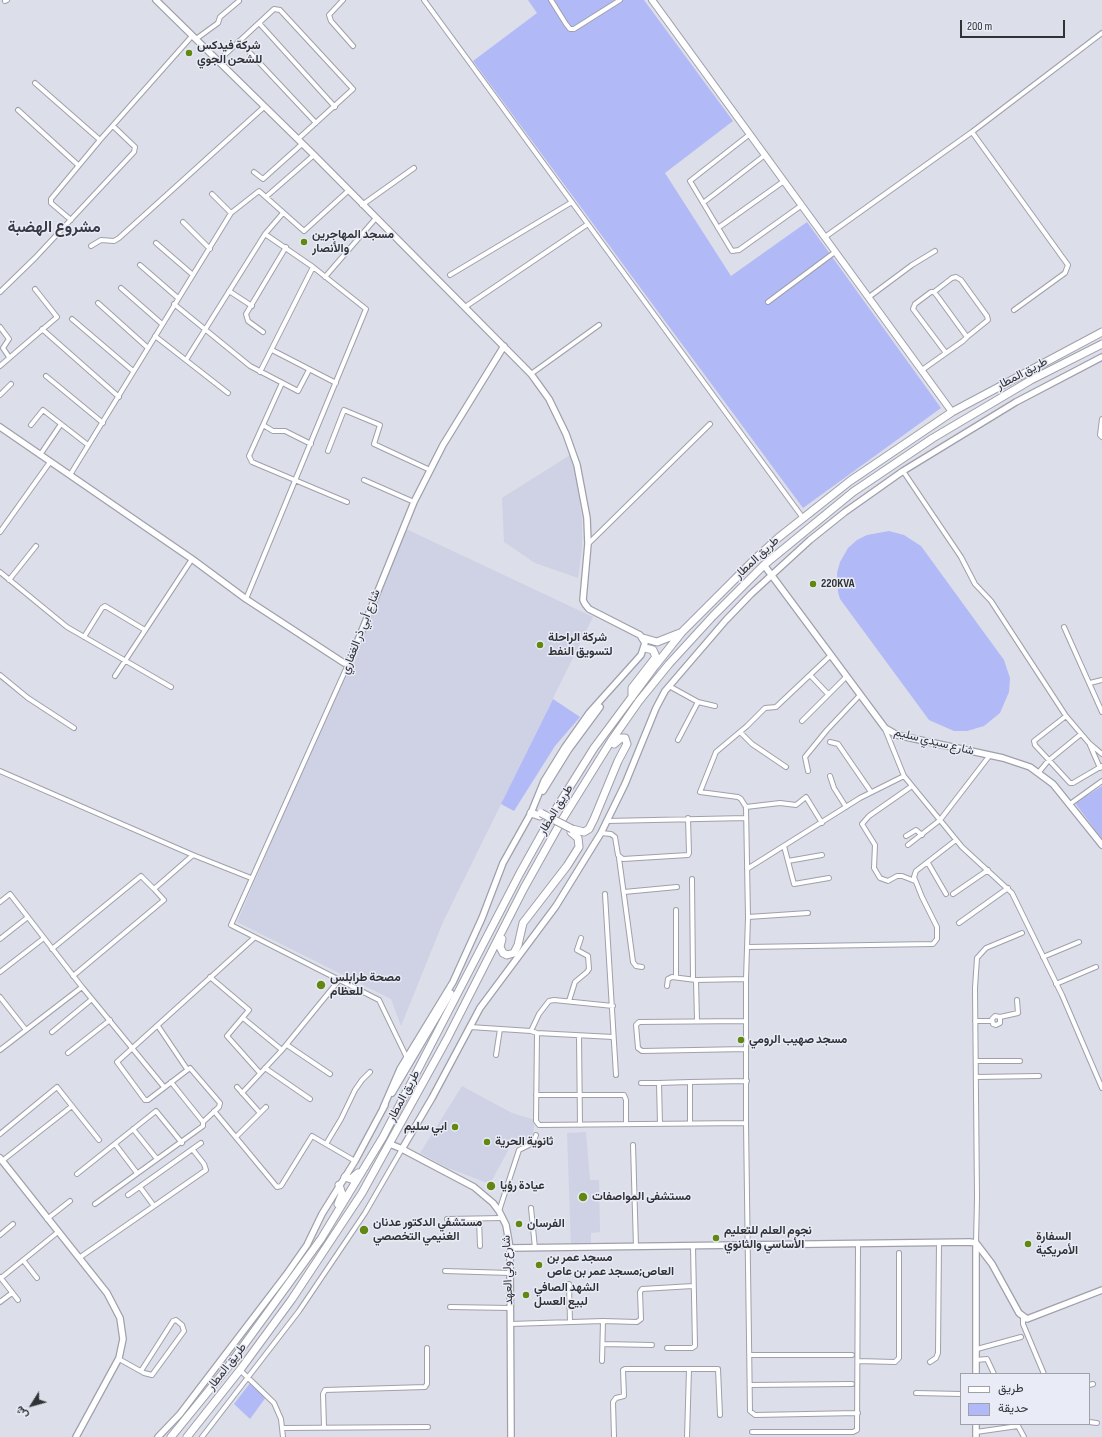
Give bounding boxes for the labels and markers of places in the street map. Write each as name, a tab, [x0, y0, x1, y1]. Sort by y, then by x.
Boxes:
place label: شركة فيدكس للشحن الجوي	[197, 39, 262, 67]
marker: شركة فيدكس للشحن الجوي	[184, 48, 194, 58]
place label: مسجد المهاجرين والأنصار	[312, 228, 394, 256]
marker: مسجد المهاجرين والأنصار	[299, 237, 309, 247]
place label: 220KVA	[821, 577, 854, 591]
marker: 220KVA	[808, 579, 818, 589]
place label: شركة الراحلة لتسويق النفط	[548, 631, 613, 659]
marker: شركة الراحلة لتسويق النفط	[535, 640, 545, 650]
place label: مصحة طرابلس للعظام	[330, 971, 401, 999]
marker: مصحة طرابلس للعظام	[315, 979, 327, 991]
place label: مسجد صهيب الرومي	[749, 1033, 847, 1047]
marker: مسجد صهيب الرومي	[736, 1035, 746, 1045]
place label: ابي سليم	[404, 1120, 447, 1134]
marker: ابي سليم	[450, 1122, 460, 1132]
place label: ثانوية الحرية	[495, 1135, 553, 1149]
marker: ثانوية الحرية	[482, 1137, 492, 1147]
place label: عيادة رؤيا	[500, 1179, 545, 1193]
marker: عيادة رؤيا	[485, 1180, 497, 1192]
place label: مستشفى المواصفات	[592, 1190, 691, 1204]
marker: مستشفى المواصفات	[577, 1191, 589, 1203]
place label: مستشفي الدكتور عدنان الغنيمي التخصصي	[373, 1216, 482, 1244]
place label: الفرسان	[527, 1217, 565, 1231]
marker: الفرسان	[514, 1219, 524, 1229]
marker: مستشفي الدكتور عدنان الغنيمي التخصصي	[358, 1224, 370, 1236]
place label: نجوم العلم للتعليم الأساسي والثانوي	[724, 1224, 812, 1252]
place label: السفارة الأمريكية	[1036, 1230, 1078, 1258]
marker: نجوم العلم للتعليم الأساسي والثانوي	[711, 1233, 721, 1243]
marker: السفارة الأمريكية	[1023, 1239, 1033, 1249]
place label: مسجد عمر بن العاص;مسجد عمر بن عاص	[547, 1251, 674, 1279]
marker: مسجد عمر بن العاص;مسجد عمر بن عاص	[534, 1260, 544, 1270]
place label: الشهد الصافي لبيع العسل	[534, 1281, 599, 1309]
marker: الشهد الصافي لبيع العسل	[521, 1290, 531, 1300]

